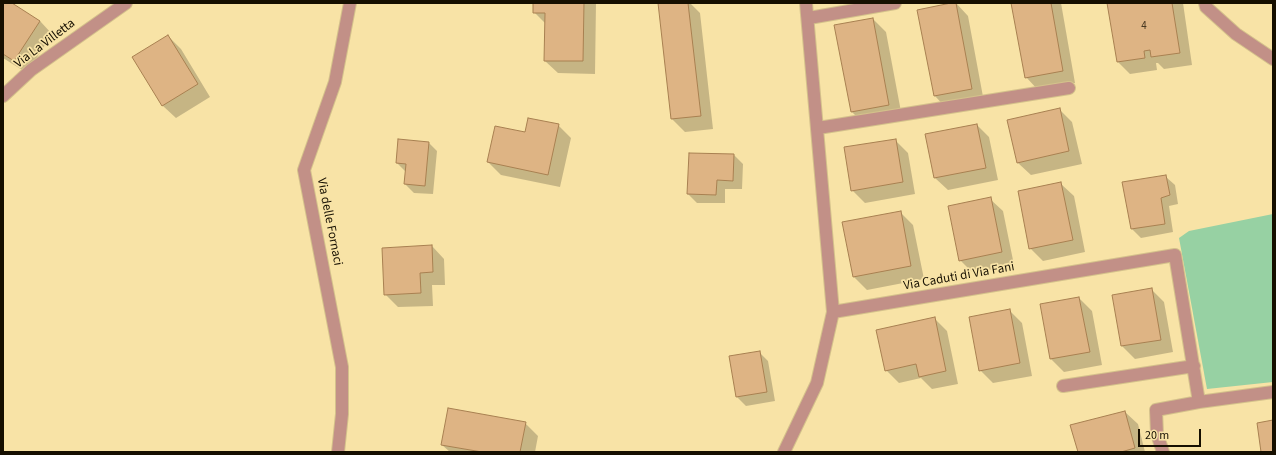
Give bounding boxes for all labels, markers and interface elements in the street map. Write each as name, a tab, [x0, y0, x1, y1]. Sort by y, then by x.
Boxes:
street label: Via La Villetta	[11, 16, 79, 72]
house number: 4	[1141, 20, 1147, 34]
street label: Via delle Fornaci	[313, 177, 345, 267]
street label: Via Caduti di Via Fani	[902, 260, 1016, 294]
scale bar	[1140, 421, 1203, 447]
text: 20 m	[1145, 427, 1169, 444]

